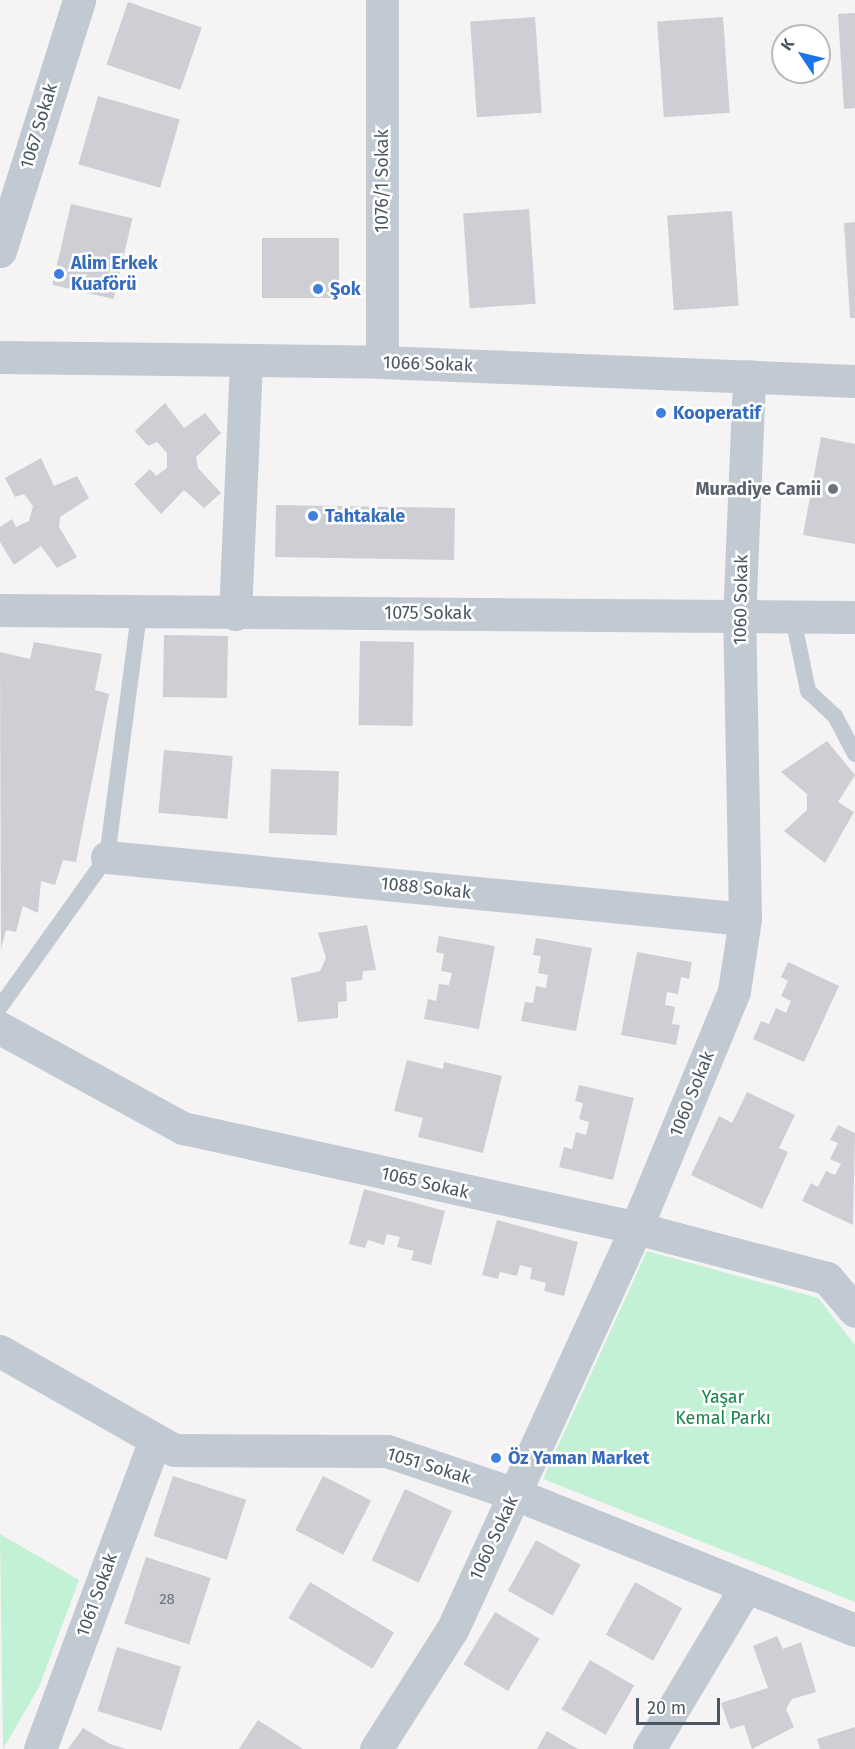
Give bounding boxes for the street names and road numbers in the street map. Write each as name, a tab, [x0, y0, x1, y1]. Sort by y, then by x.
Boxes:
street label: 1067 Sokak	[16, 81, 62, 171]
street label: 1076/1 Sokak	[371, 129, 393, 233]
street label: 1066 Sokak	[383, 352, 473, 376]
street label: 1060 Sokak	[729, 555, 753, 645]
street label: 1075 Sokak	[384, 602, 472, 624]
street label: 1088 Sokak	[380, 873, 472, 903]
street label: 1060 Sokak	[665, 1048, 719, 1140]
street label: 1065 Sokak	[379, 1162, 471, 1204]
street label: 1051 Sokak	[384, 1443, 474, 1489]
street label: 1060 Sokak	[465, 1492, 523, 1584]
street label: 1061 Sokak	[72, 1550, 122, 1640]

